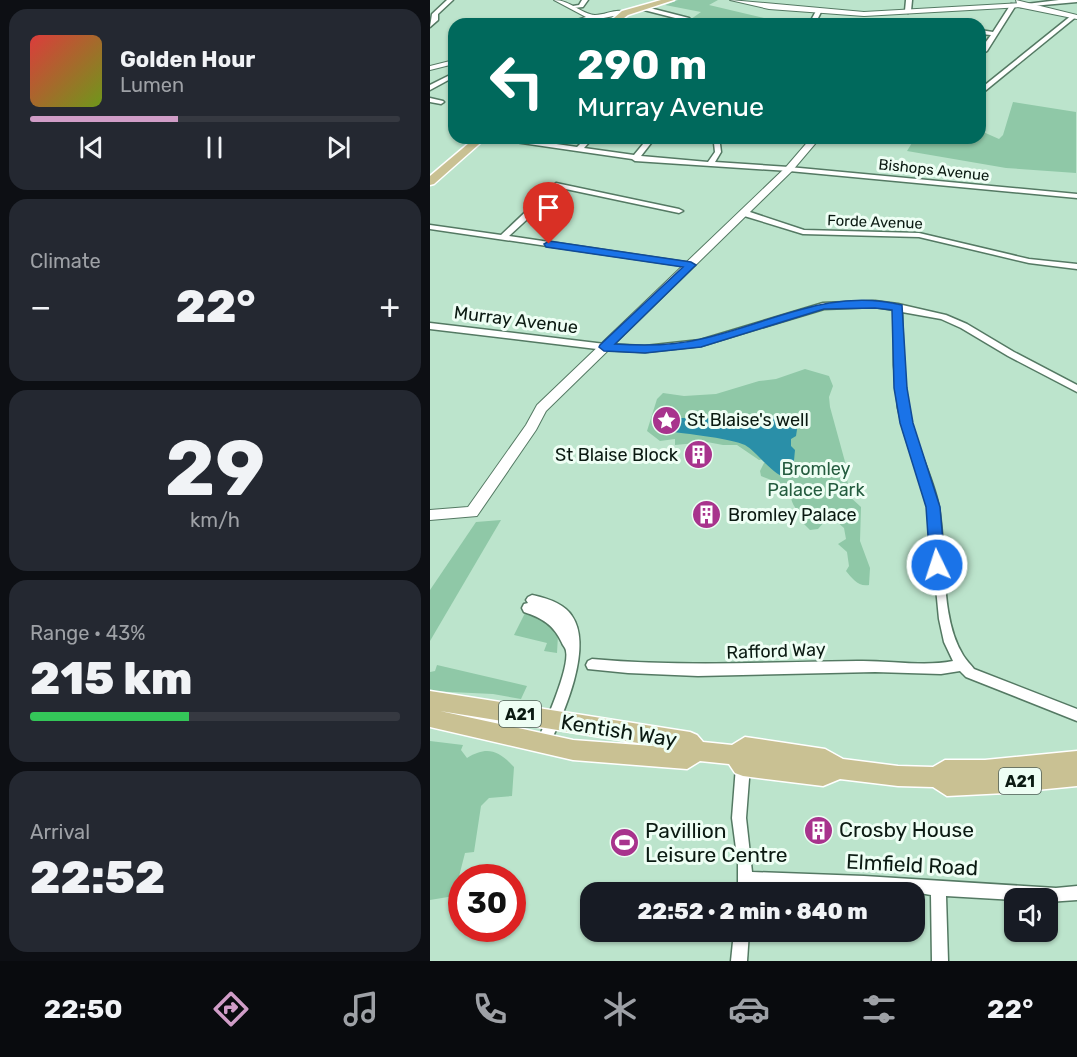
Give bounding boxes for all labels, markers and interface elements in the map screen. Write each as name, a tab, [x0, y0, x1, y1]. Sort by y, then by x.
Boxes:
text: 290 m	[577, 40, 707, 90]
icon: left	[478, 42, 556, 120]
text: Golden Hour	[120, 46, 255, 73]
text: Lumen	[120, 73, 184, 97]
text: Murray Avenue	[577, 91, 764, 123]
icon: previous	[75, 131, 108, 164]
icon: pause	[198, 131, 231, 164]
icon: next	[322, 131, 355, 164]
street label: Bishops Avenue	[878, 155, 990, 185]
pin	[523, 182, 574, 244]
icon: arrive	[532, 191, 565, 224]
street label: Forde Avenue	[827, 211, 923, 233]
text: Climate	[30, 249, 101, 273]
text: 22°	[176, 280, 255, 333]
text: −	[30, 287, 51, 326]
text: +	[379, 287, 400, 326]
street label: Murray Avenue	[453, 301, 579, 339]
place icon: St Blaise's well	[650, 404, 682, 436]
place label: St Blaise's well	[687, 409, 809, 431]
text: 29	[165, 422, 265, 515]
building icon: St Blaise Block	[683, 439, 715, 471]
place label: St Blaise Block	[555, 444, 679, 466]
park label: Bromley Palace Park	[767, 458, 865, 501]
building icon: Bromley Palace	[691, 499, 723, 531]
place label: Bromley Palace	[728, 504, 857, 526]
text: km/h	[190, 508, 240, 532]
position arrow	[905, 533, 969, 597]
text: Range · 43%	[30, 621, 145, 645]
street label: Rafford Way	[726, 638, 826, 664]
text: 215 km	[30, 652, 193, 705]
road number: A21	[499, 701, 541, 727]
street label: Kentish Way	[559, 709, 679, 752]
road number: A21	[999, 768, 1041, 794]
building icon: Crosby House	[802, 814, 834, 846]
place label: Crosby House	[839, 817, 974, 842]
place label: Pavillion Leisure Centre	[645, 818, 788, 867]
text: Arrival	[30, 820, 90, 844]
sports icon: Pavillion Leisure Centre	[608, 827, 640, 859]
street label: Elmfield Road	[845, 849, 979, 880]
text: 22:52	[30, 851, 165, 904]
speed limit sign: 30	[448, 864, 526, 942]
map controls	[1004, 888, 1058, 942]
button: sound	[1004, 888, 1058, 942]
text: 22:52 · 2 min · 840 m	[637, 898, 868, 925]
icon: directions	[210, 988, 252, 1030]
icon: music	[340, 988, 382, 1030]
icon: phone	[469, 988, 511, 1030]
icon: climate	[599, 988, 641, 1030]
icon: car	[728, 988, 770, 1030]
icon: filters	[858, 988, 900, 1030]
text: 22:50	[44, 993, 123, 1025]
text: 22°	[987, 993, 1033, 1025]

